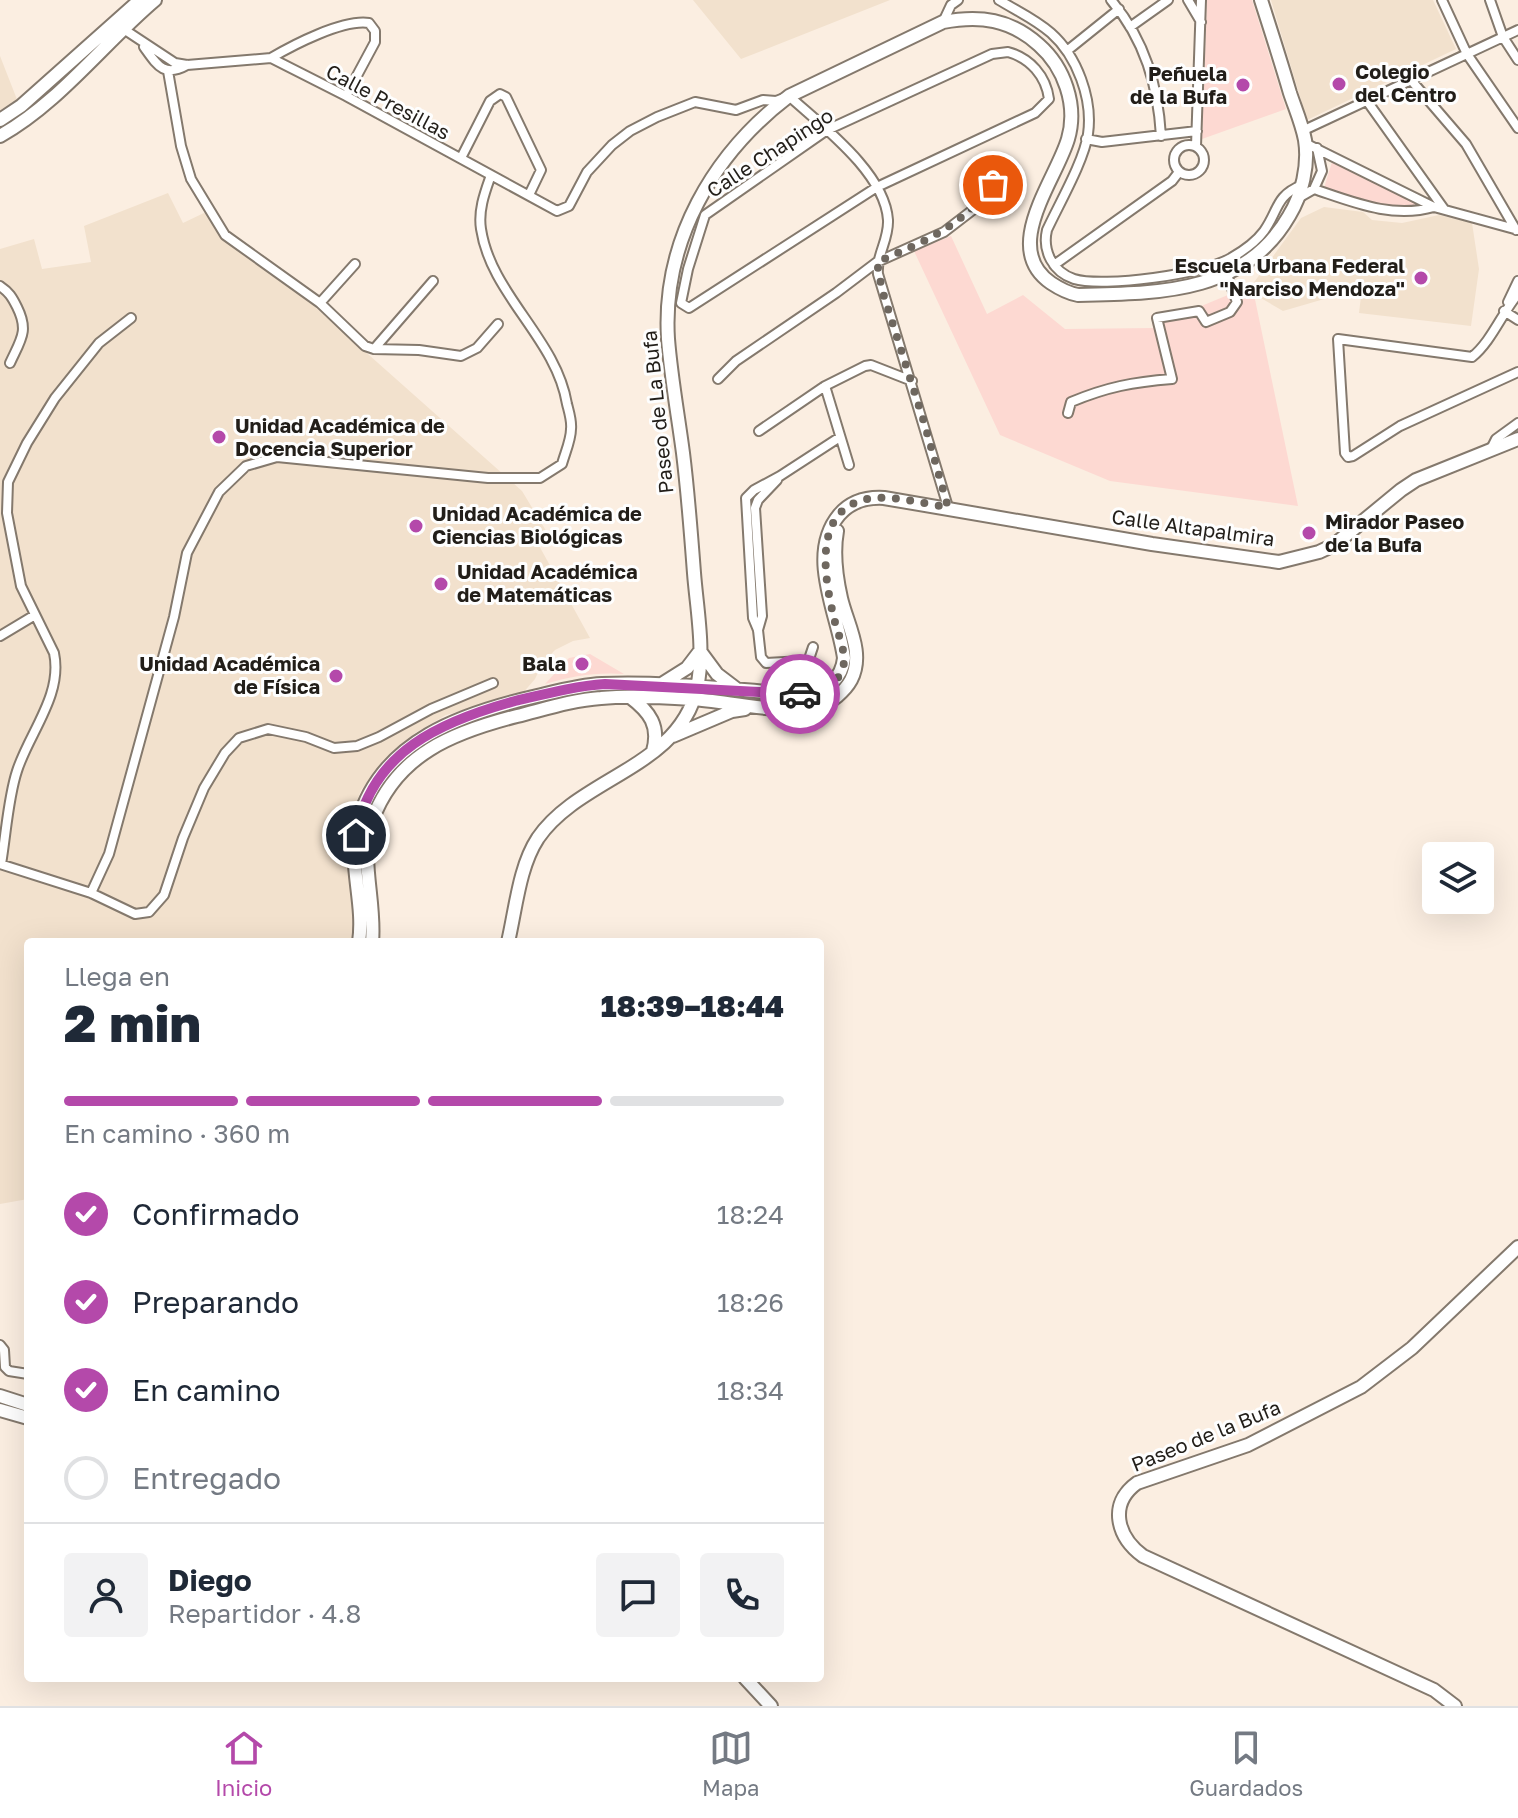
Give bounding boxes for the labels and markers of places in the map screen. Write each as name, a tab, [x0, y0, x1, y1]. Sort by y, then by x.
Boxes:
place label: Colegio del Centro	[1355, 59, 1456, 106]
place label: Peñuela de la Bufa	[1130, 61, 1227, 108]
marker: Colegio del Centro	[1330, 75, 1348, 93]
marker: Peñuela de la Bufa	[1234, 76, 1252, 94]
pin	[959, 151, 1027, 219]
place label: Escuela Urbana Federal "Narciso Mendoza"	[1174, 253, 1405, 300]
marker: Escuela Urbana Federal "Narciso Mendoza"	[1412, 269, 1430, 287]
place label: Unidad Académica de Docencia Superior	[235, 413, 445, 460]
marker: Unidad Académica de Docencia Superior	[210, 428, 228, 446]
place label: Unidad Académica de Ciencias Biológicas	[432, 501, 642, 548]
place label: Mirador Paseo de la Bufa	[1325, 509, 1464, 556]
marker: Unidad Académica de Ciencias Biológicas	[407, 517, 425, 535]
marker: Mirador Paseo de la Bufa	[1300, 524, 1318, 542]
place label: Unidad Académica de Matemáticas	[457, 559, 638, 606]
marker: Unidad Académica de Matemáticas	[432, 575, 450, 593]
place label: Unidad Académica de Física	[139, 651, 320, 698]
place label: Bala	[522, 651, 566, 675]
marker: Bala	[573, 655, 591, 673]
marker: Unidad Académica de Física	[327, 667, 345, 685]
pin	[322, 801, 390, 869]

